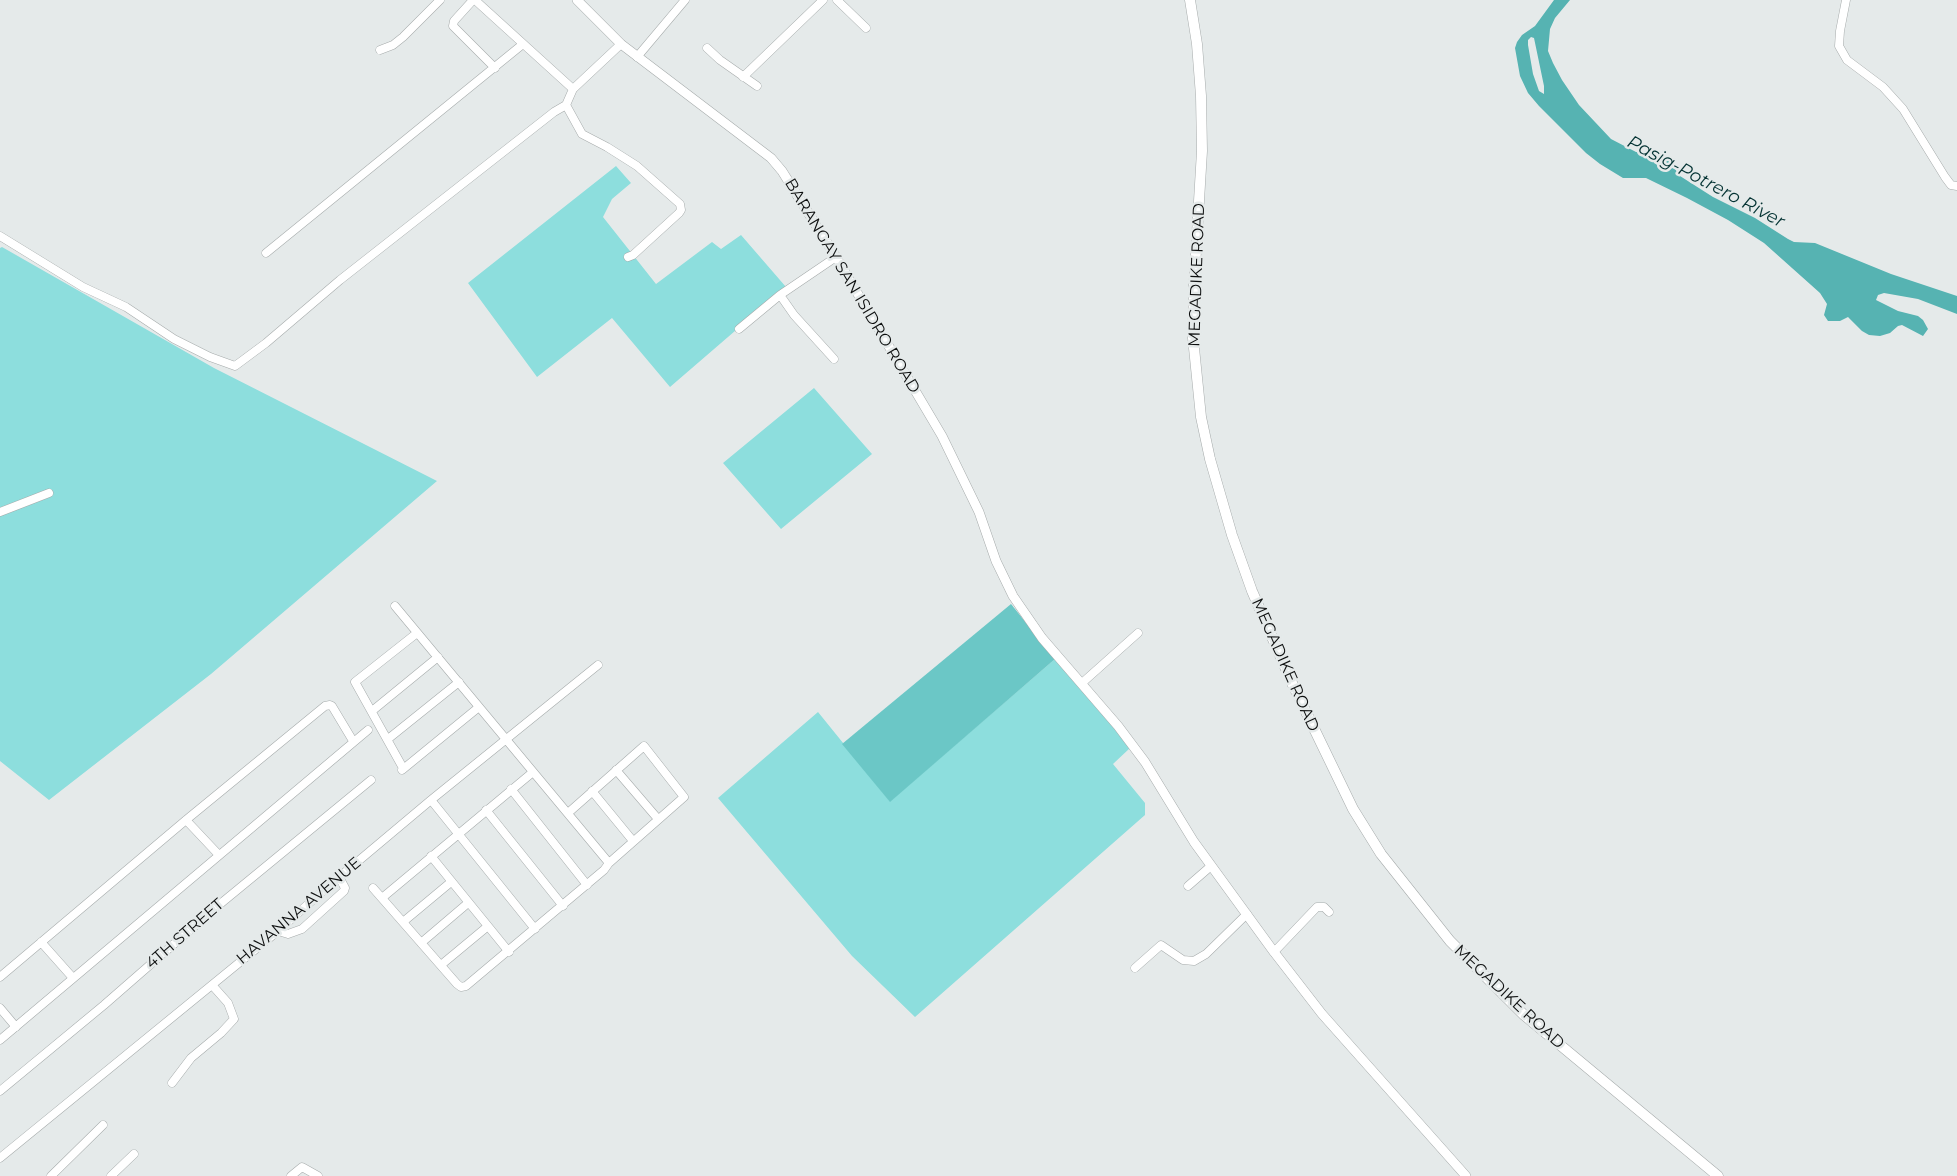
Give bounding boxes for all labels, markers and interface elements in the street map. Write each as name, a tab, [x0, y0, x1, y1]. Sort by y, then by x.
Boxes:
water label: Pasig-Potrero River	[1624, 131, 1788, 233]
street label: BARANGAY SAN ISIDRO ROAD	[780, 175, 924, 397]
street label: MEGADIKE ROAD	[1185, 203, 1209, 347]
street label: MEGADIKE ROAD	[1247, 595, 1323, 735]
street label: HAVANNA AVENUE	[233, 853, 365, 969]
street label: 4TH STREET	[142, 895, 228, 973]
street label: MEGADIKE ROAD	[1450, 941, 1568, 1053]

